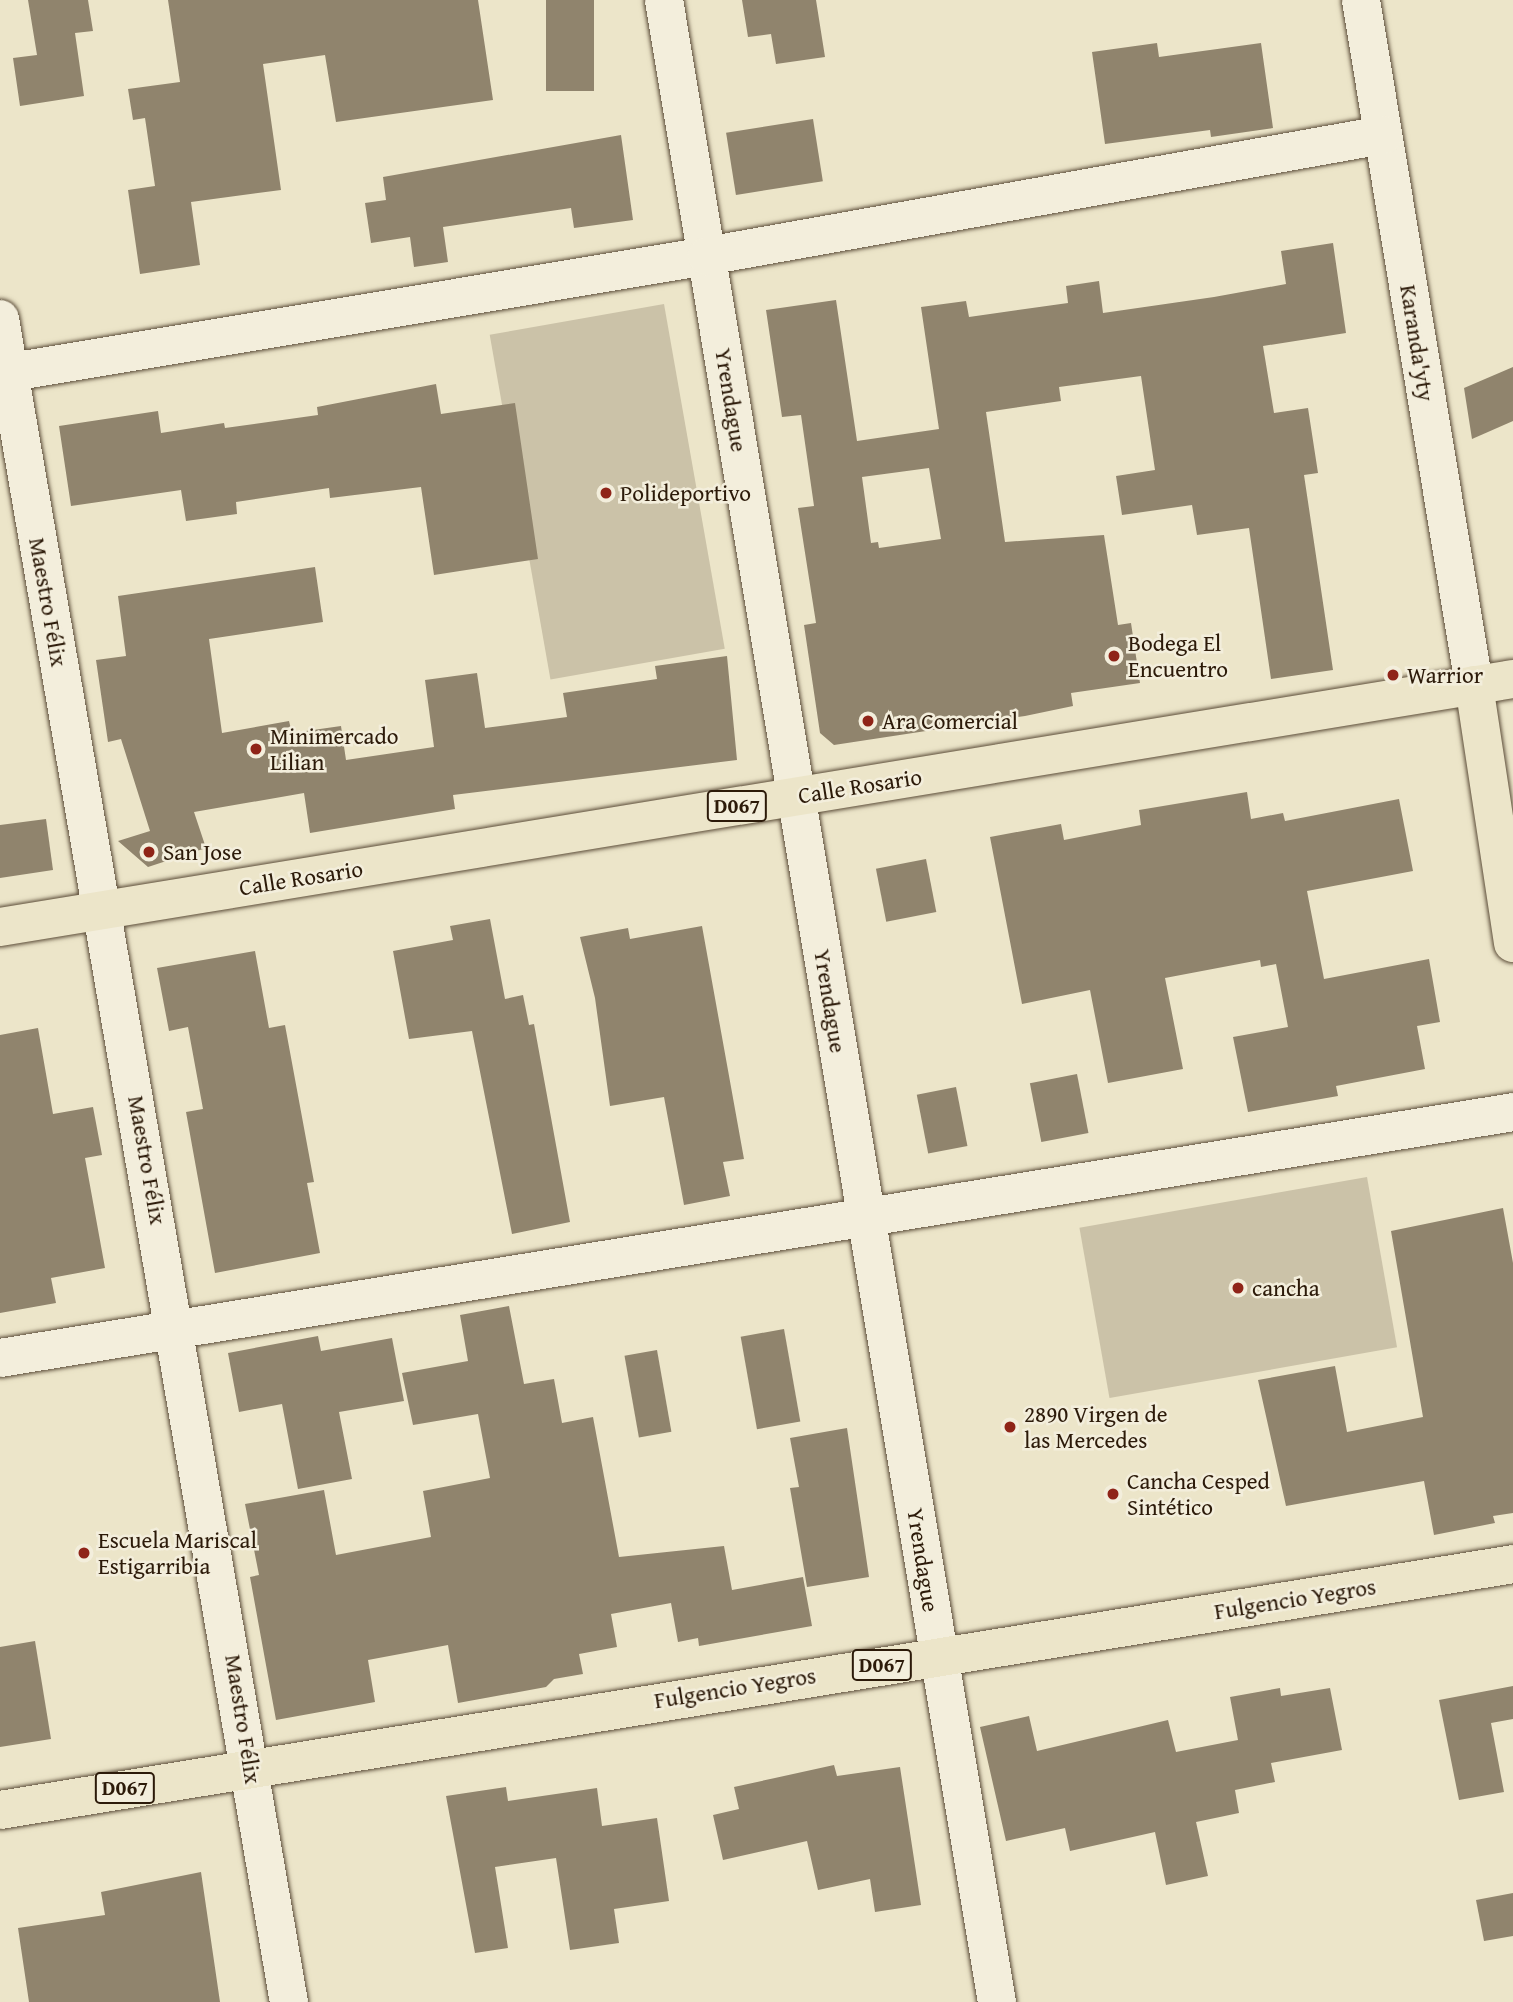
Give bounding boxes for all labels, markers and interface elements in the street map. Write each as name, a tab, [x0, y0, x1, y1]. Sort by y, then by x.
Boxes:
street label: Karanda'yty	[1394, 283, 1440, 403]
street label: Yrendague	[709, 346, 753, 454]
place label: Polideportivo	[620, 479, 751, 507]
marker: Polideportivo	[598, 485, 614, 501]
street label: Maestro Félix	[23, 535, 73, 669]
place label: Bodega El Encuentro	[1128, 629, 1228, 683]
marker: Bodega El Encuentro	[1106, 648, 1122, 664]
place label: Warrior	[1407, 661, 1483, 689]
marker: Warrior	[1385, 667, 1401, 683]
place label: Ara Comercial	[882, 707, 1018, 735]
marker: Ara Comercial	[860, 713, 876, 729]
place label: Minimercado Lilian	[270, 722, 398, 776]
marker: Minimercado Lilian	[248, 741, 264, 757]
street label: Calle Rosario	[796, 763, 924, 809]
road number: D067	[706, 788, 768, 824]
place label: San Jose	[163, 838, 242, 866]
marker: San Jose	[141, 844, 157, 860]
street label: Calle Rosario	[237, 855, 365, 901]
street label: Yrendague	[808, 947, 852, 1055]
street label: Maestro Félix	[122, 1093, 172, 1227]
place label: cancha	[1252, 1274, 1320, 1302]
marker: cancha	[1230, 1280, 1246, 1296]
place label: 2890 Virgen de las Mercedes	[1024, 1400, 1168, 1454]
marker: 2890 Virgen de las Mercedes	[1002, 1419, 1018, 1435]
place label: Cancha Cesped Sintético	[1127, 1467, 1270, 1521]
marker: Cancha Cesped Sintético	[1105, 1486, 1121, 1502]
street label: Yrendague	[901, 1506, 945, 1614]
place label: Escuela Mariscal Estigarribia	[98, 1526, 257, 1580]
marker: Escuela Mariscal Estigarribia	[76, 1545, 92, 1561]
street label: Fulgencio Yegros	[1212, 1573, 1378, 1625]
road number: D067	[850, 1648, 914, 1682]
street label: Maestro Félix	[219, 1652, 267, 1786]
street label: Fulgencio Yegros	[652, 1662, 818, 1714]
road number: D067	[94, 1770, 156, 1806]

